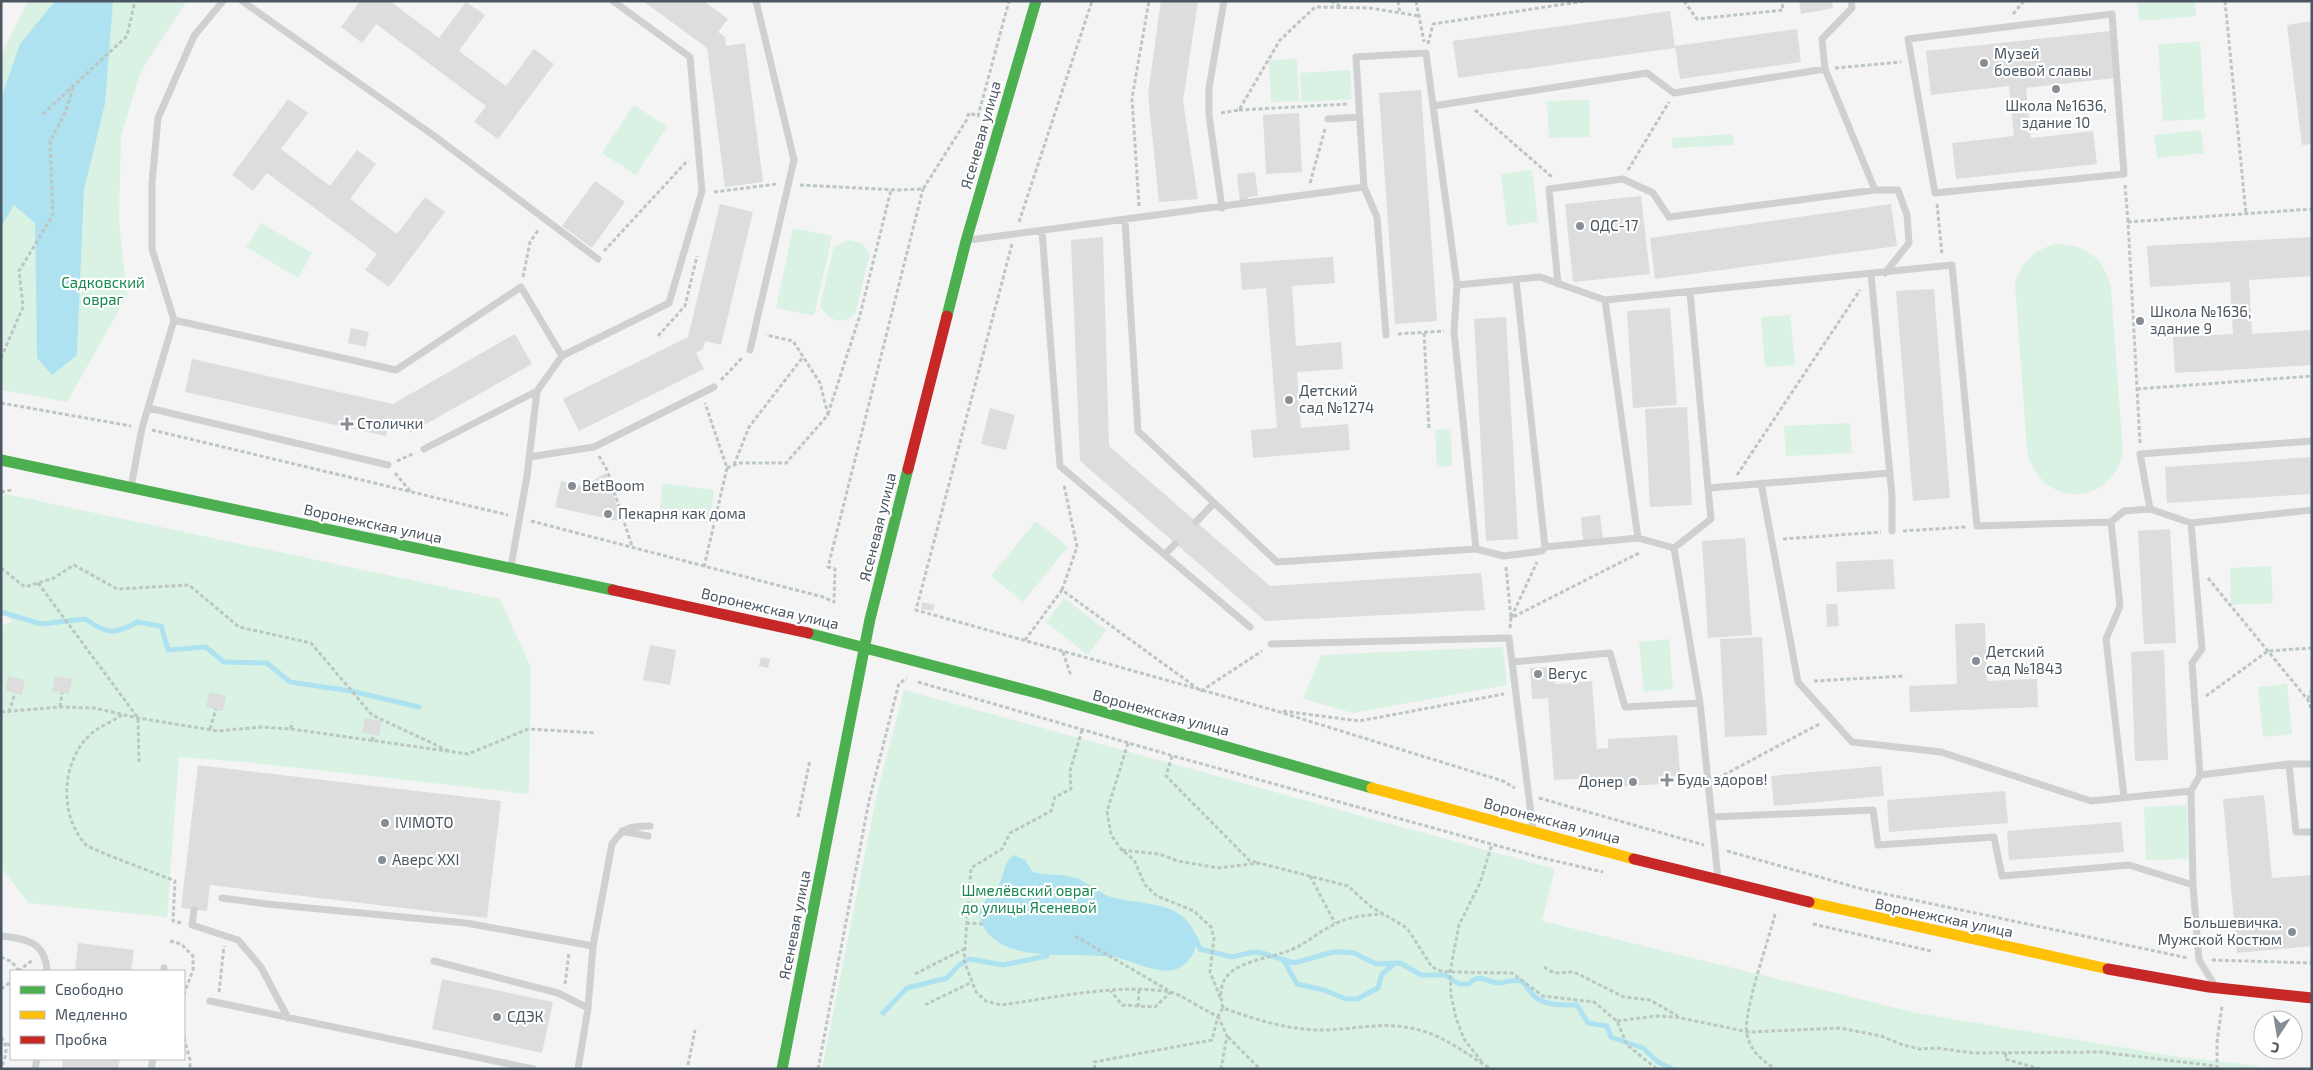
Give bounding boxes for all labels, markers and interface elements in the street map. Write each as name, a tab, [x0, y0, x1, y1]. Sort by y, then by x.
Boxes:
place label: Музей боевой славы	[1994, 44, 2092, 79]
marker: Музей боевой славы	[1978, 57, 1990, 69]
street label: Ясеневая улица	[956, 79, 1005, 191]
marker: Школа №1636, здание 10	[2050, 83, 2062, 95]
place label: Школа №1636, здание 10	[2005, 96, 2107, 131]
place label: ОДС-17	[1590, 216, 1639, 234]
marker: ОДС-17	[1574, 220, 1586, 232]
park label: Садковский овраг	[61, 273, 145, 308]
place label: Школа №1636, здание 9	[2150, 302, 2251, 337]
marker: Школа №1636, здание 9	[2134, 315, 2146, 327]
place label: Детский сад №1274	[1299, 381, 1374, 416]
marker: Детский сад №1274	[1283, 394, 1295, 406]
place label: Столички	[357, 414, 423, 432]
marker: Столички	[341, 418, 353, 430]
street label: Ясеневая улица	[855, 471, 900, 583]
place label: BetBoom	[582, 476, 645, 494]
marker: BetBoom	[566, 480, 578, 492]
street label: Воронежская улица	[302, 500, 444, 547]
place label: Пекарня как дома	[618, 504, 746, 522]
marker: Пекарня как дома	[602, 508, 614, 520]
street label: Воронежская улица	[699, 583, 841, 634]
place label: Детский сад №1843	[1986, 642, 2062, 677]
marker: Детский сад №1843	[1970, 655, 1982, 667]
place label: Вегус	[1548, 664, 1588, 683]
marker: Вегус	[1532, 668, 1544, 680]
street label: Воронежская улица	[1091, 685, 1232, 740]
place label: Будь здоров!	[1677, 770, 1768, 789]
place label: Донер	[1578, 772, 1623, 790]
marker: Будь здоров!	[1661, 774, 1673, 786]
marker: Донер	[1627, 776, 1639, 788]
street label: Воронежская улица	[1482, 793, 1623, 848]
place label: IVIMOTO	[395, 813, 454, 831]
marker: IVIMOTO	[379, 817, 391, 829]
place label: Аверс XXI	[392, 850, 459, 868]
marker: Аверс XXI	[376, 854, 388, 866]
street label: Ясеневая улица	[775, 868, 814, 981]
park label: Шмелёвский овраг до улицы Ясеневой	[961, 881, 1097, 917]
street label: Воронежская улица	[1873, 894, 2015, 941]
place label: Большевичка. Мужской Костюм	[2158, 913, 2282, 949]
marker: Большевичка. Мужской Костюм	[2286, 926, 2298, 938]
legend	[10, 970, 185, 1060]
text: Свободно	[55, 980, 124, 998]
text: Медленно	[55, 1005, 128, 1023]
place label: СДЭК	[507, 1007, 544, 1025]
north arrow	[2253, 1010, 2303, 1060]
marker: СДЭК	[491, 1011, 503, 1023]
text: Пробка	[55, 1030, 107, 1048]
text: С	[2269, 1039, 2281, 1057]

